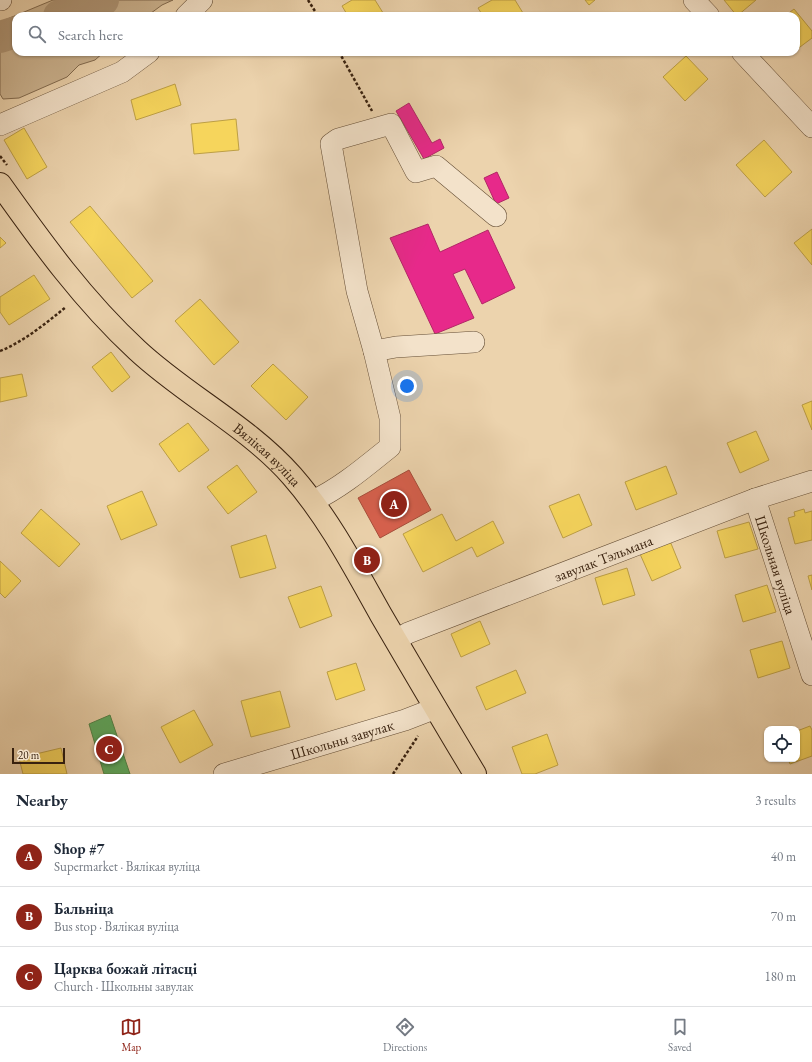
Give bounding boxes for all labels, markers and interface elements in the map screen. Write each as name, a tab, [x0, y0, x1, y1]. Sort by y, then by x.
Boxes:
search box	[12, 12, 800, 56]
icon: search	[26, 23, 48, 45]
text: Search here	[58, 25, 123, 44]
your location	[397, 376, 417, 396]
street label: Вялікая вуліца	[230, 418, 306, 490]
pin: A	[381, 489, 407, 519]
street label: Школьная вуліца	[751, 513, 801, 617]
street label: завулак Тэльмана	[551, 530, 655, 585]
pin: B	[354, 545, 380, 575]
street label: Школьны завулак	[288, 714, 396, 763]
map controls	[764, 726, 800, 762]
button: locate	[764, 726, 800, 762]
pin: C	[96, 734, 122, 764]
scale bar	[12, 746, 65, 765]
text: 20 m	[18, 748, 39, 762]
text: Nearby	[16, 789, 68, 811]
text: 3 results	[755, 792, 796, 809]
text: Shop #7	[54, 839, 104, 858]
text: A	[24, 848, 34, 865]
text: 40 m	[771, 848, 796, 865]
text: Supermarket · Вялікая вуліца	[54, 858, 200, 875]
text: Бальніца	[54, 899, 114, 918]
text: B	[25, 908, 33, 925]
text: 70 m	[771, 908, 796, 925]
text: Bus stop · Вялікая вуліца	[54, 918, 179, 935]
text: Царква божай літасці	[54, 959, 197, 978]
text: C	[24, 968, 34, 985]
text: 180 m	[765, 968, 796, 985]
text: Church · Школьны завулак	[54, 978, 194, 995]
tab: Map	[120, 1016, 142, 1054]
tab: Directions	[383, 1016, 427, 1054]
tab: Saved	[668, 1016, 692, 1054]

